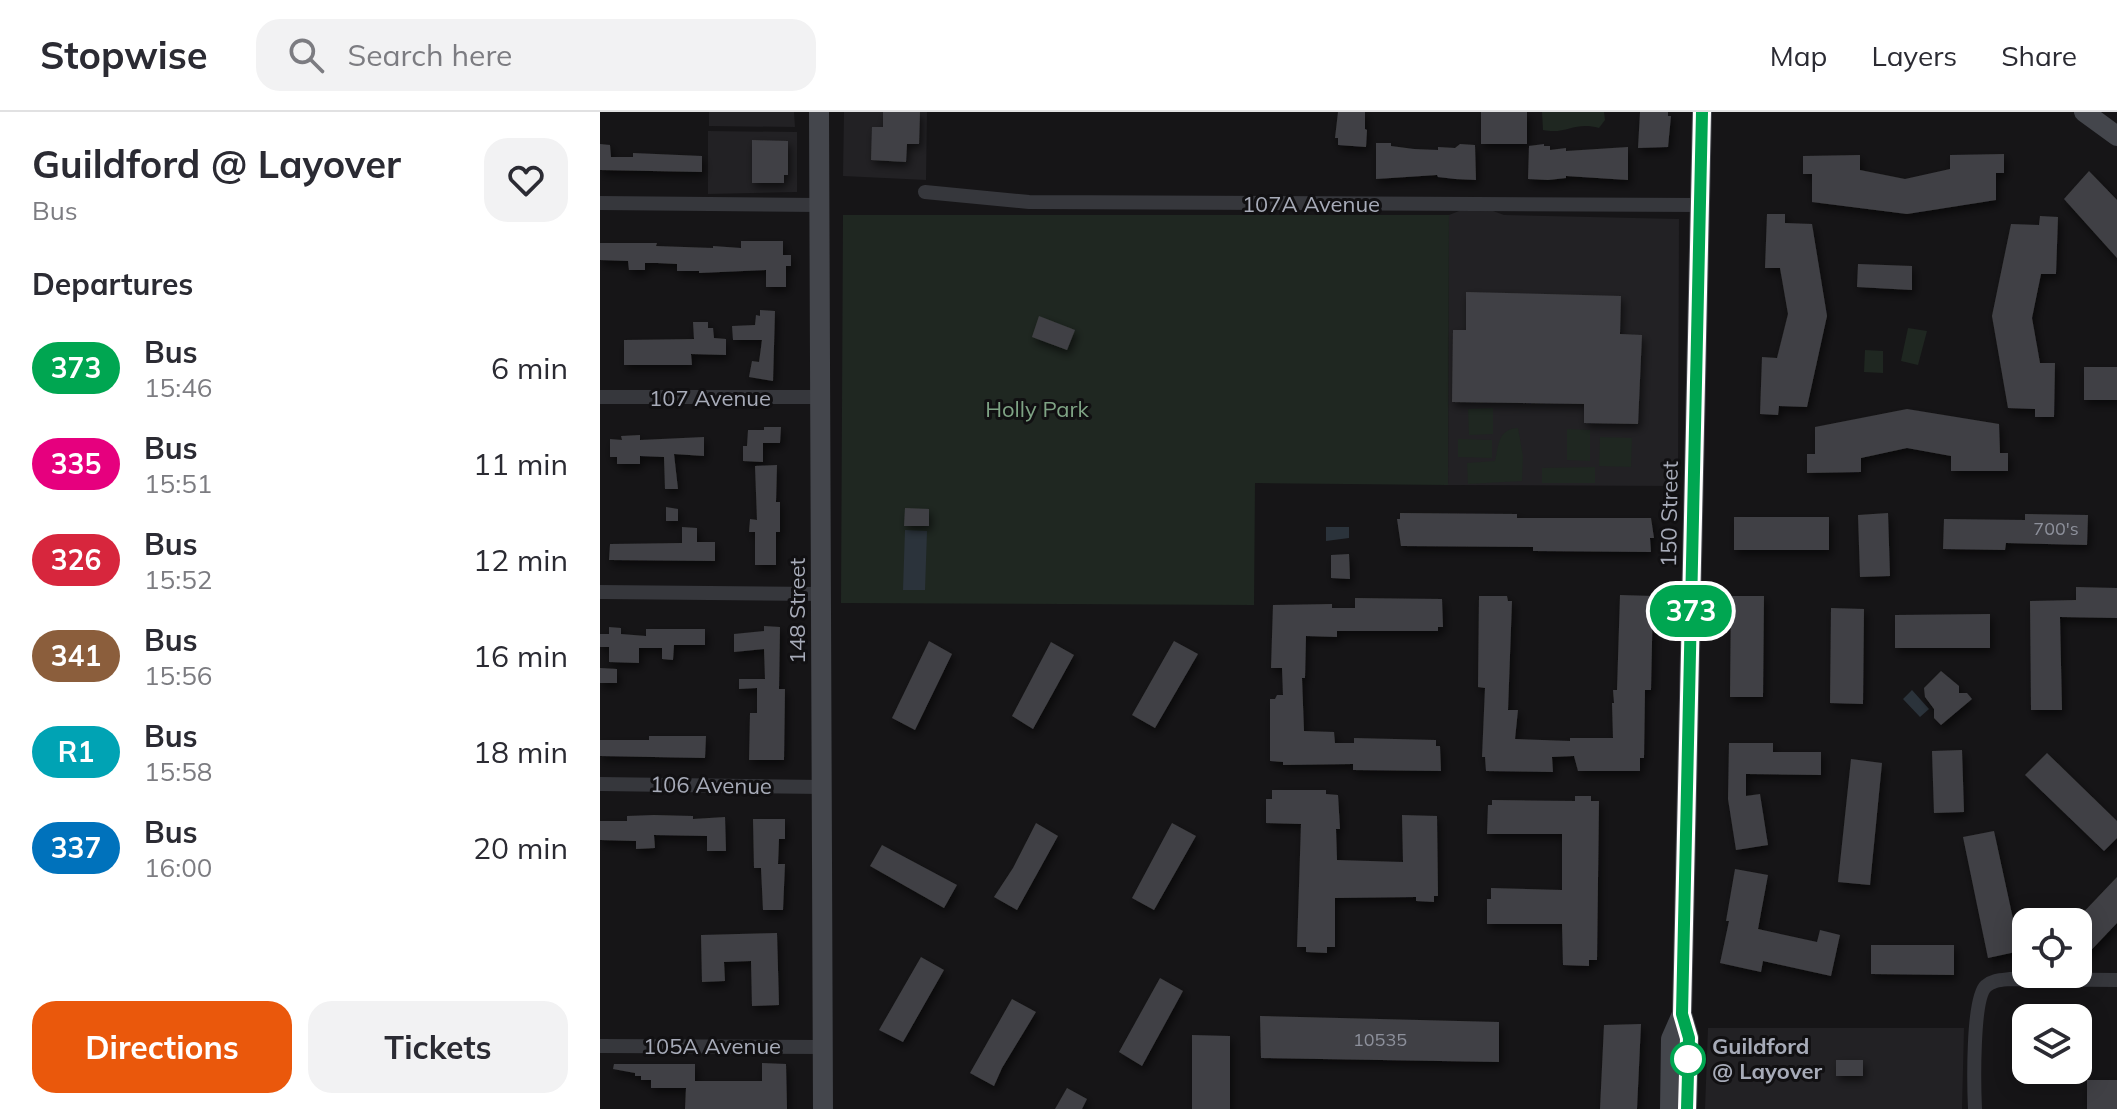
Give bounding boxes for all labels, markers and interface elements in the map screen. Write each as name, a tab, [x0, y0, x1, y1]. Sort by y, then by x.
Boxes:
search box	[256, 19, 816, 91]
text: Stopwise	[40, 31, 208, 79]
icon: search	[284, 33, 328, 77]
text: Search here	[348, 36, 512, 74]
text: Map	[1770, 38, 1827, 73]
text: Layers	[1871, 38, 1957, 73]
text: Share	[2001, 38, 2077, 73]
button: heart	[484, 138, 568, 222]
text: Guildford @ Layover	[32, 140, 401, 188]
street label: 107A Avenue	[1242, 190, 1380, 218]
text: Bus	[32, 194, 78, 227]
text: Departures	[32, 265, 193, 303]
text: Bus	[144, 333, 198, 371]
text: 6 min	[491, 349, 568, 387]
text: 373	[51, 350, 101, 385]
text: 15:46	[144, 371, 212, 404]
street label: 107 Avenue	[649, 384, 771, 412]
park label: Holly Park	[985, 395, 1089, 423]
text: Bus	[144, 429, 198, 467]
text: 11 min	[473, 445, 568, 483]
text: 335	[51, 446, 101, 481]
street label: 150 Street	[1654, 460, 1684, 567]
text: 15:51	[144, 467, 212, 500]
house number: 700's	[2033, 517, 2079, 540]
text: Bus	[144, 525, 198, 563]
text: 12 min	[473, 541, 568, 579]
text: 326	[51, 542, 101, 577]
street label: 148 Street	[783, 558, 811, 664]
text: 15:52	[144, 563, 212, 596]
line badge: 373	[1645, 585, 1737, 637]
text: 373	[1666, 593, 1716, 628]
text: Bus	[144, 621, 198, 659]
text: 16 min	[473, 637, 568, 675]
text: 341	[51, 638, 101, 673]
text: 15:56	[144, 659, 212, 692]
text: Bus	[144, 717, 198, 755]
text: 18 min	[473, 733, 568, 771]
text: R1	[58, 734, 94, 769]
text: 15:58	[144, 755, 212, 788]
street label: 106 Avenue	[650, 770, 772, 800]
text: Bus	[144, 813, 198, 851]
text: 20 min	[473, 829, 568, 867]
text: 337	[51, 830, 101, 865]
text: 16:00	[144, 851, 212, 884]
map controls	[2012, 908, 2092, 1084]
button: locate	[2012, 908, 2092, 988]
button: Directions	[32, 1001, 292, 1093]
button: Tickets	[308, 1001, 568, 1093]
button: layers	[2012, 1004, 2092, 1084]
house number: 10535	[1353, 1028, 1407, 1051]
street label: 105A Avenue	[643, 1032, 781, 1060]
place label: Guildford @ Layover	[1712, 1032, 1822, 1085]
marker: Guildford @ Layover	[1671, 1042, 1705, 1076]

